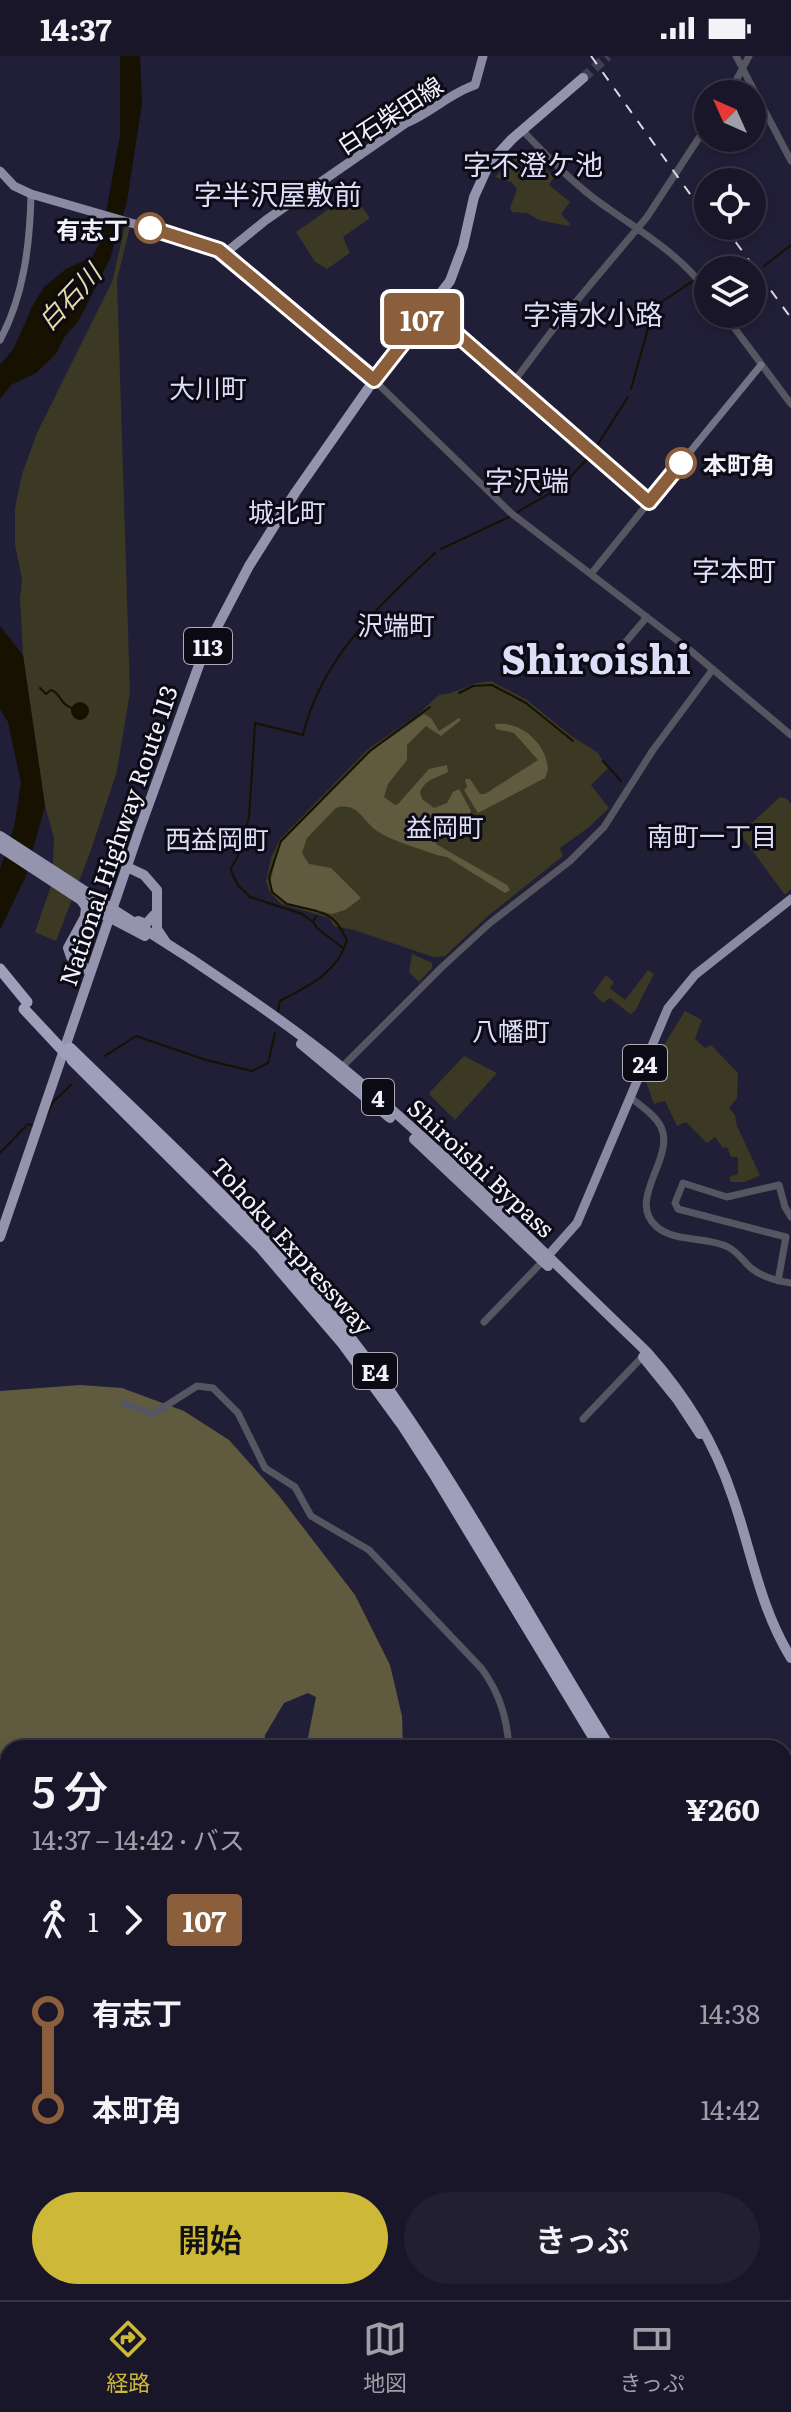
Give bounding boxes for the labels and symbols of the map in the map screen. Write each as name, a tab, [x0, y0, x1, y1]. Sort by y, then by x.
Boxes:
street label: 白石柴田線	[329, 67, 449, 161]
north arrow	[694, 80, 766, 152]
district label: 字不澄ケ池	[463, 142, 603, 184]
district label: 字半沢屋敷前	[194, 172, 362, 214]
place label: 有志丁	[56, 211, 128, 246]
marker: 有志丁	[135, 213, 165, 243]
water label: 白石川	[27, 252, 111, 338]
district label: 字清水小路	[523, 292, 663, 334]
line badge: 107	[376, 293, 468, 345]
district label: 大川町	[169, 367, 247, 406]
place label: 本町角	[703, 446, 775, 481]
marker: 本町角	[666, 448, 696, 478]
district label: 字沢端	[485, 458, 569, 500]
district label: 城北町	[248, 491, 326, 530]
district label: 字本町	[692, 548, 776, 590]
district label: 沢端町	[357, 604, 435, 643]
district label: Shiroishi	[501, 627, 691, 686]
road number: 113	[184, 628, 232, 664]
street label: National Highway Route 113	[49, 680, 185, 990]
district label: 益岡町	[406, 806, 484, 845]
district label: 南町一丁目	[647, 815, 777, 854]
district label: 西益岡町	[165, 818, 269, 857]
district label: 八幡町	[472, 1010, 550, 1049]
road number: 24	[623, 1045, 667, 1081]
road number: 4	[362, 1079, 394, 1115]
street label: Shiroishi Bypass	[401, 1090, 563, 1244]
street label: Tohoku Expressway	[204, 1149, 382, 1341]
road number: E4	[353, 1353, 397, 1389]

